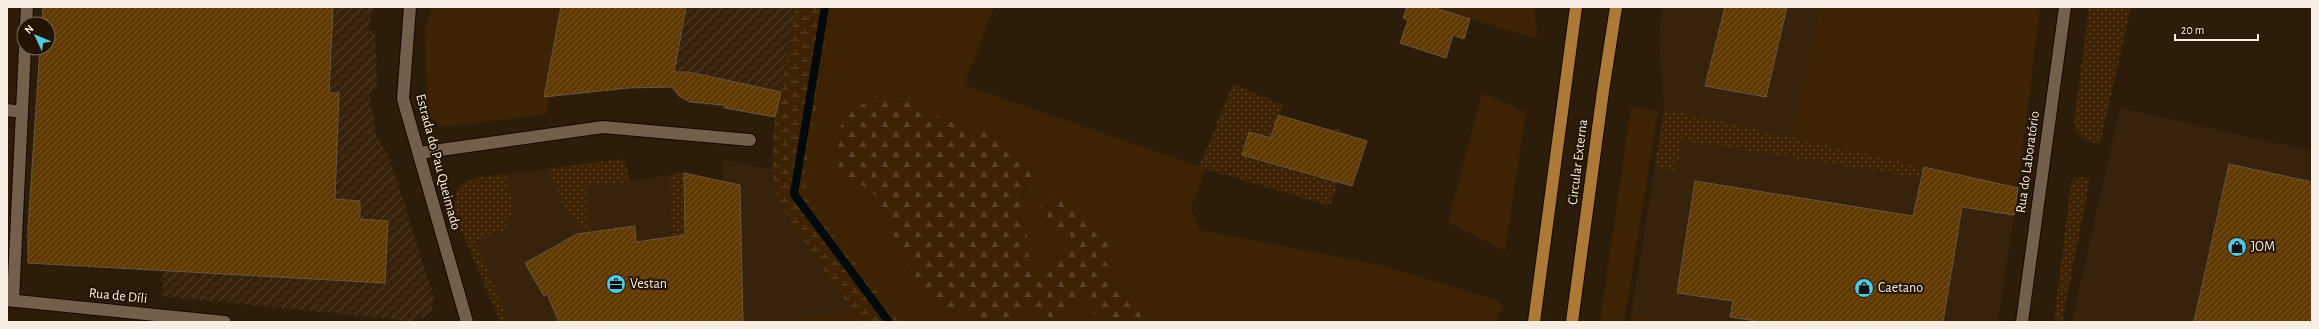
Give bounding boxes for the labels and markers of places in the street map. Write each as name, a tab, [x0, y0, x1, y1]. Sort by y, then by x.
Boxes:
shop icon: JOM	[2226, 236, 2248, 258]
place label: JOM	[2251, 240, 2275, 254]
office icon: Vestan	[605, 273, 627, 295]
place label: Vestan	[630, 277, 667, 291]
shop icon: Caetano	[1853, 277, 1875, 299]
place label: Caetano	[1878, 281, 1923, 295]

